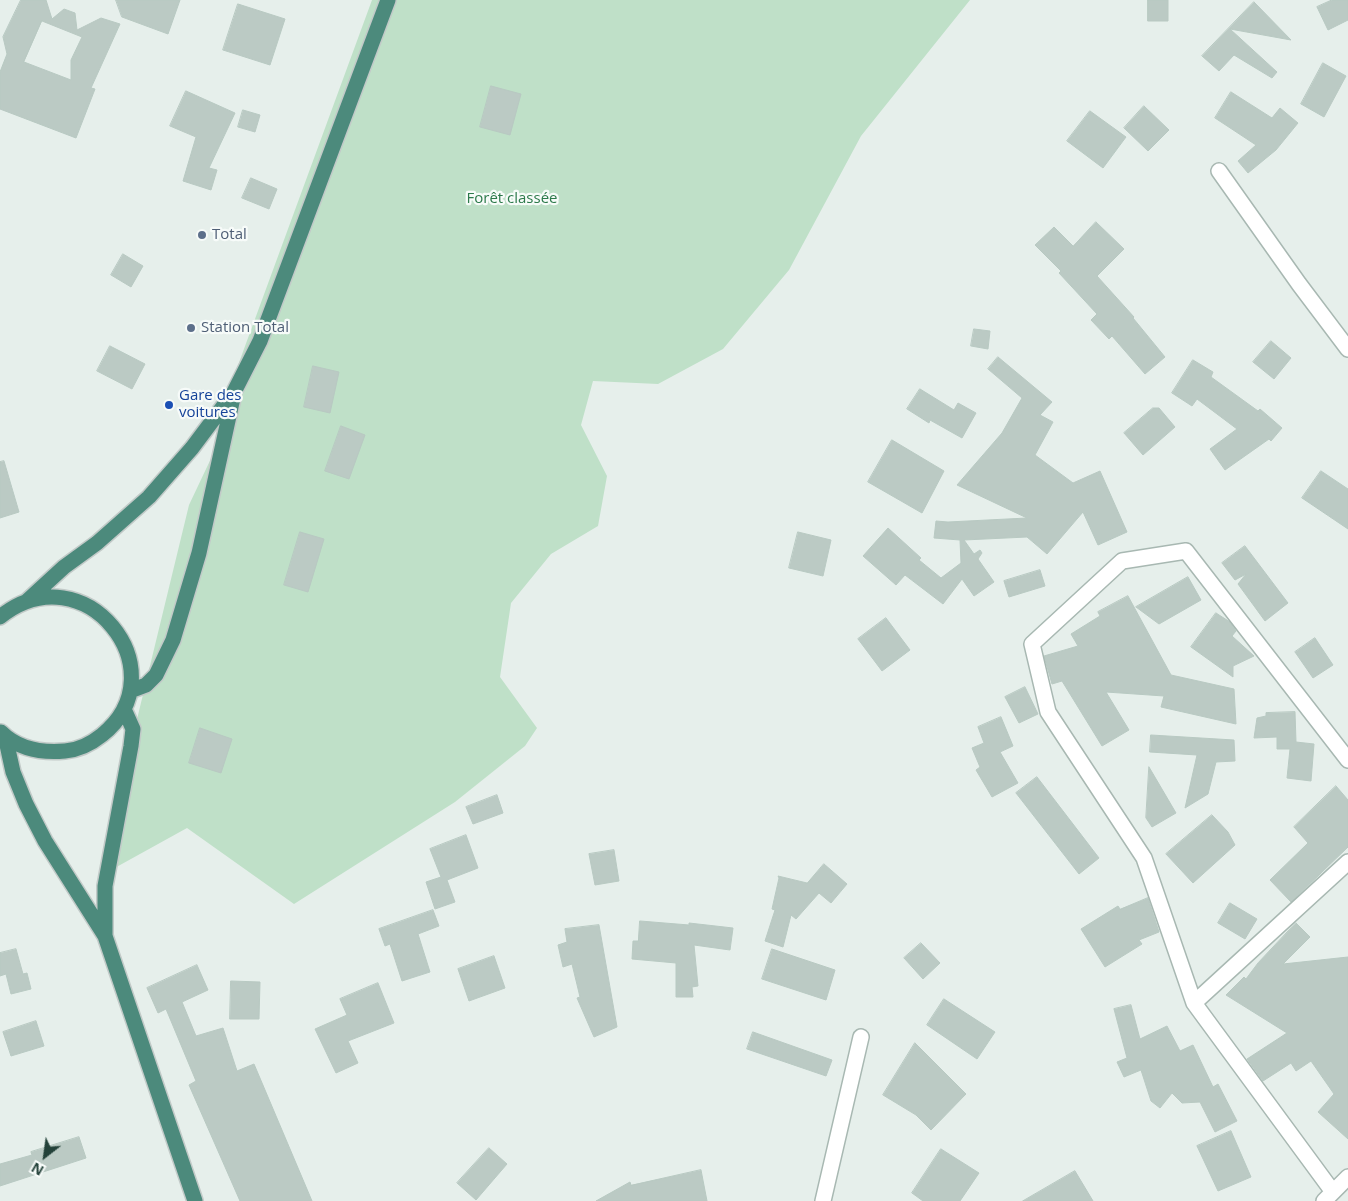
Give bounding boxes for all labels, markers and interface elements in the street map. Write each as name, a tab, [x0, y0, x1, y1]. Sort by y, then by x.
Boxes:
park label: Forêt classée	[466, 190, 558, 208]
place label: Total	[212, 226, 247, 244]
marker: Total	[196, 229, 208, 241]
place label: Station Total	[201, 319, 289, 337]
marker: Station Total	[185, 322, 197, 334]
place label: Gare des voitures	[179, 387, 241, 422]
marker: Gare des voitures	[163, 399, 175, 411]
north arrow	[20, 1131, 70, 1181]
text: N	[28, 1158, 47, 1181]

